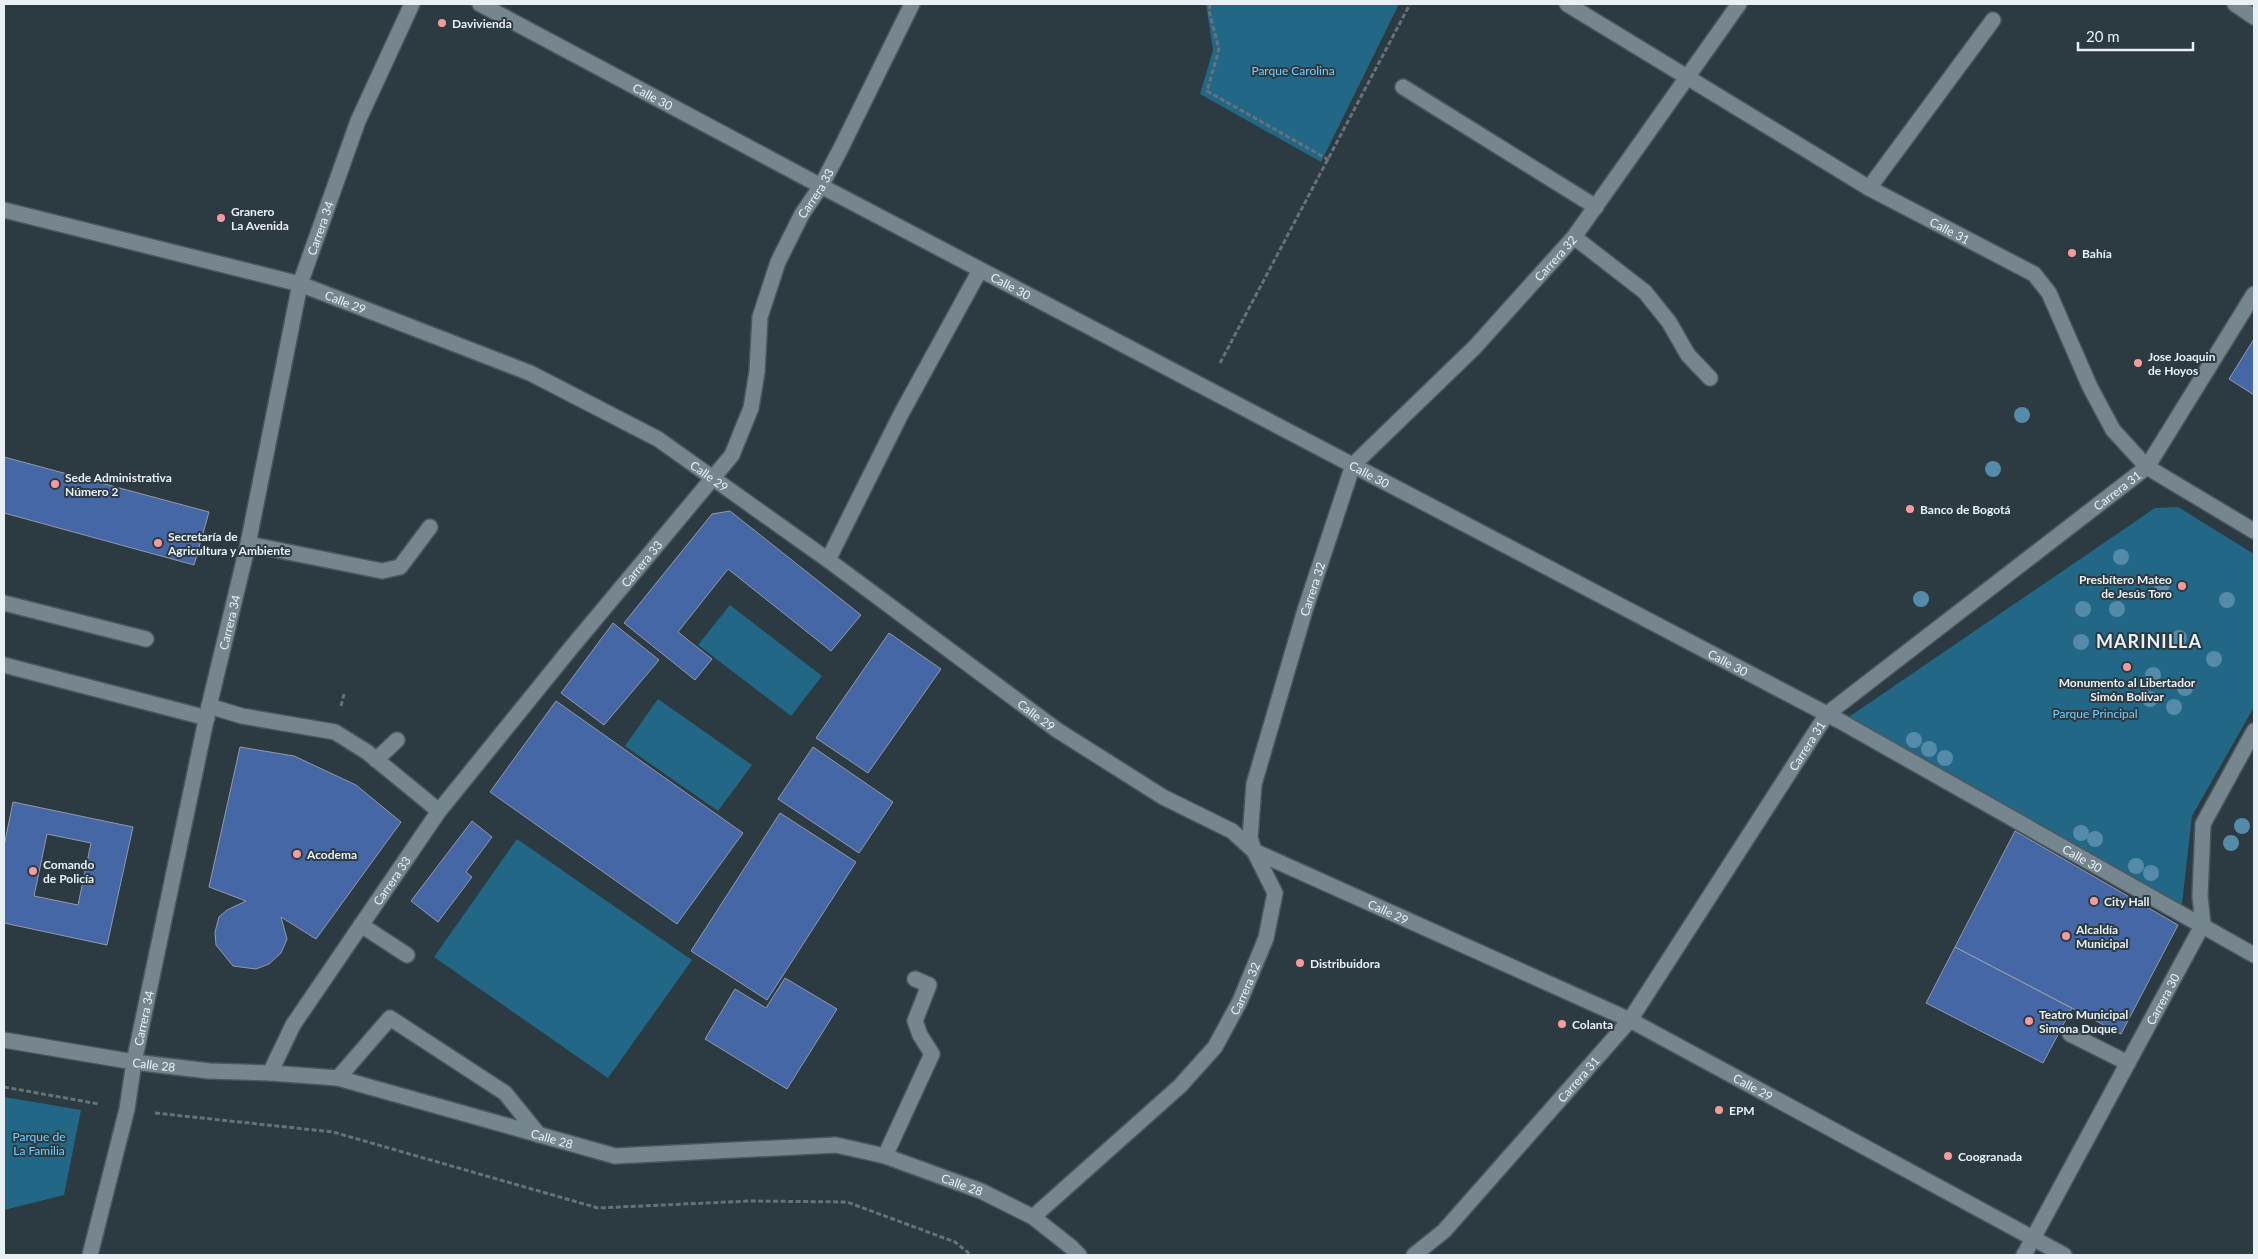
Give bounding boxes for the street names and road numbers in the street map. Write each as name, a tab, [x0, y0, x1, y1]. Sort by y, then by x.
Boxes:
street label: Calle 30	[630, 80, 675, 113]
street label: Carrera 33	[794, 166, 837, 221]
street label: Carrera 34	[303, 199, 336, 257]
street label: Calle 31	[1927, 214, 1973, 247]
street label: Carrera 32	[1531, 232, 1580, 284]
street label: Calle 30	[988, 269, 1033, 302]
street label: Calle 29	[323, 287, 368, 316]
street label: Calle 29	[688, 457, 731, 494]
street label: Calle 30	[1347, 457, 1392, 491]
street label: Carrera 31	[2090, 467, 2144, 513]
street label: Carrera 33	[618, 537, 665, 590]
street label: Carrera 32	[1296, 560, 1328, 618]
street label: Carrera 34	[215, 593, 243, 651]
street label: Calle 30	[1706, 646, 1751, 679]
street label: Calle 29	[1015, 696, 1058, 734]
street label: Carrera 31	[1785, 718, 1828, 773]
street label: Calle 30	[2060, 841, 2105, 875]
street label: Carrera 33	[369, 853, 414, 908]
street label: Calle 29	[1366, 896, 1411, 927]
street label: Carrera 32	[1226, 960, 1263, 1018]
street label: Carrera 30	[2142, 971, 2182, 1027]
street label: Carrera 34	[130, 989, 156, 1047]
street label: Carrera 31	[1554, 1053, 1602, 1105]
street label: Calle 28	[132, 1054, 176, 1074]
street label: Calle 29	[1731, 1070, 1776, 1104]
street label: Calle 28	[529, 1125, 575, 1151]
street label: Calle 28	[939, 1170, 985, 1199]

